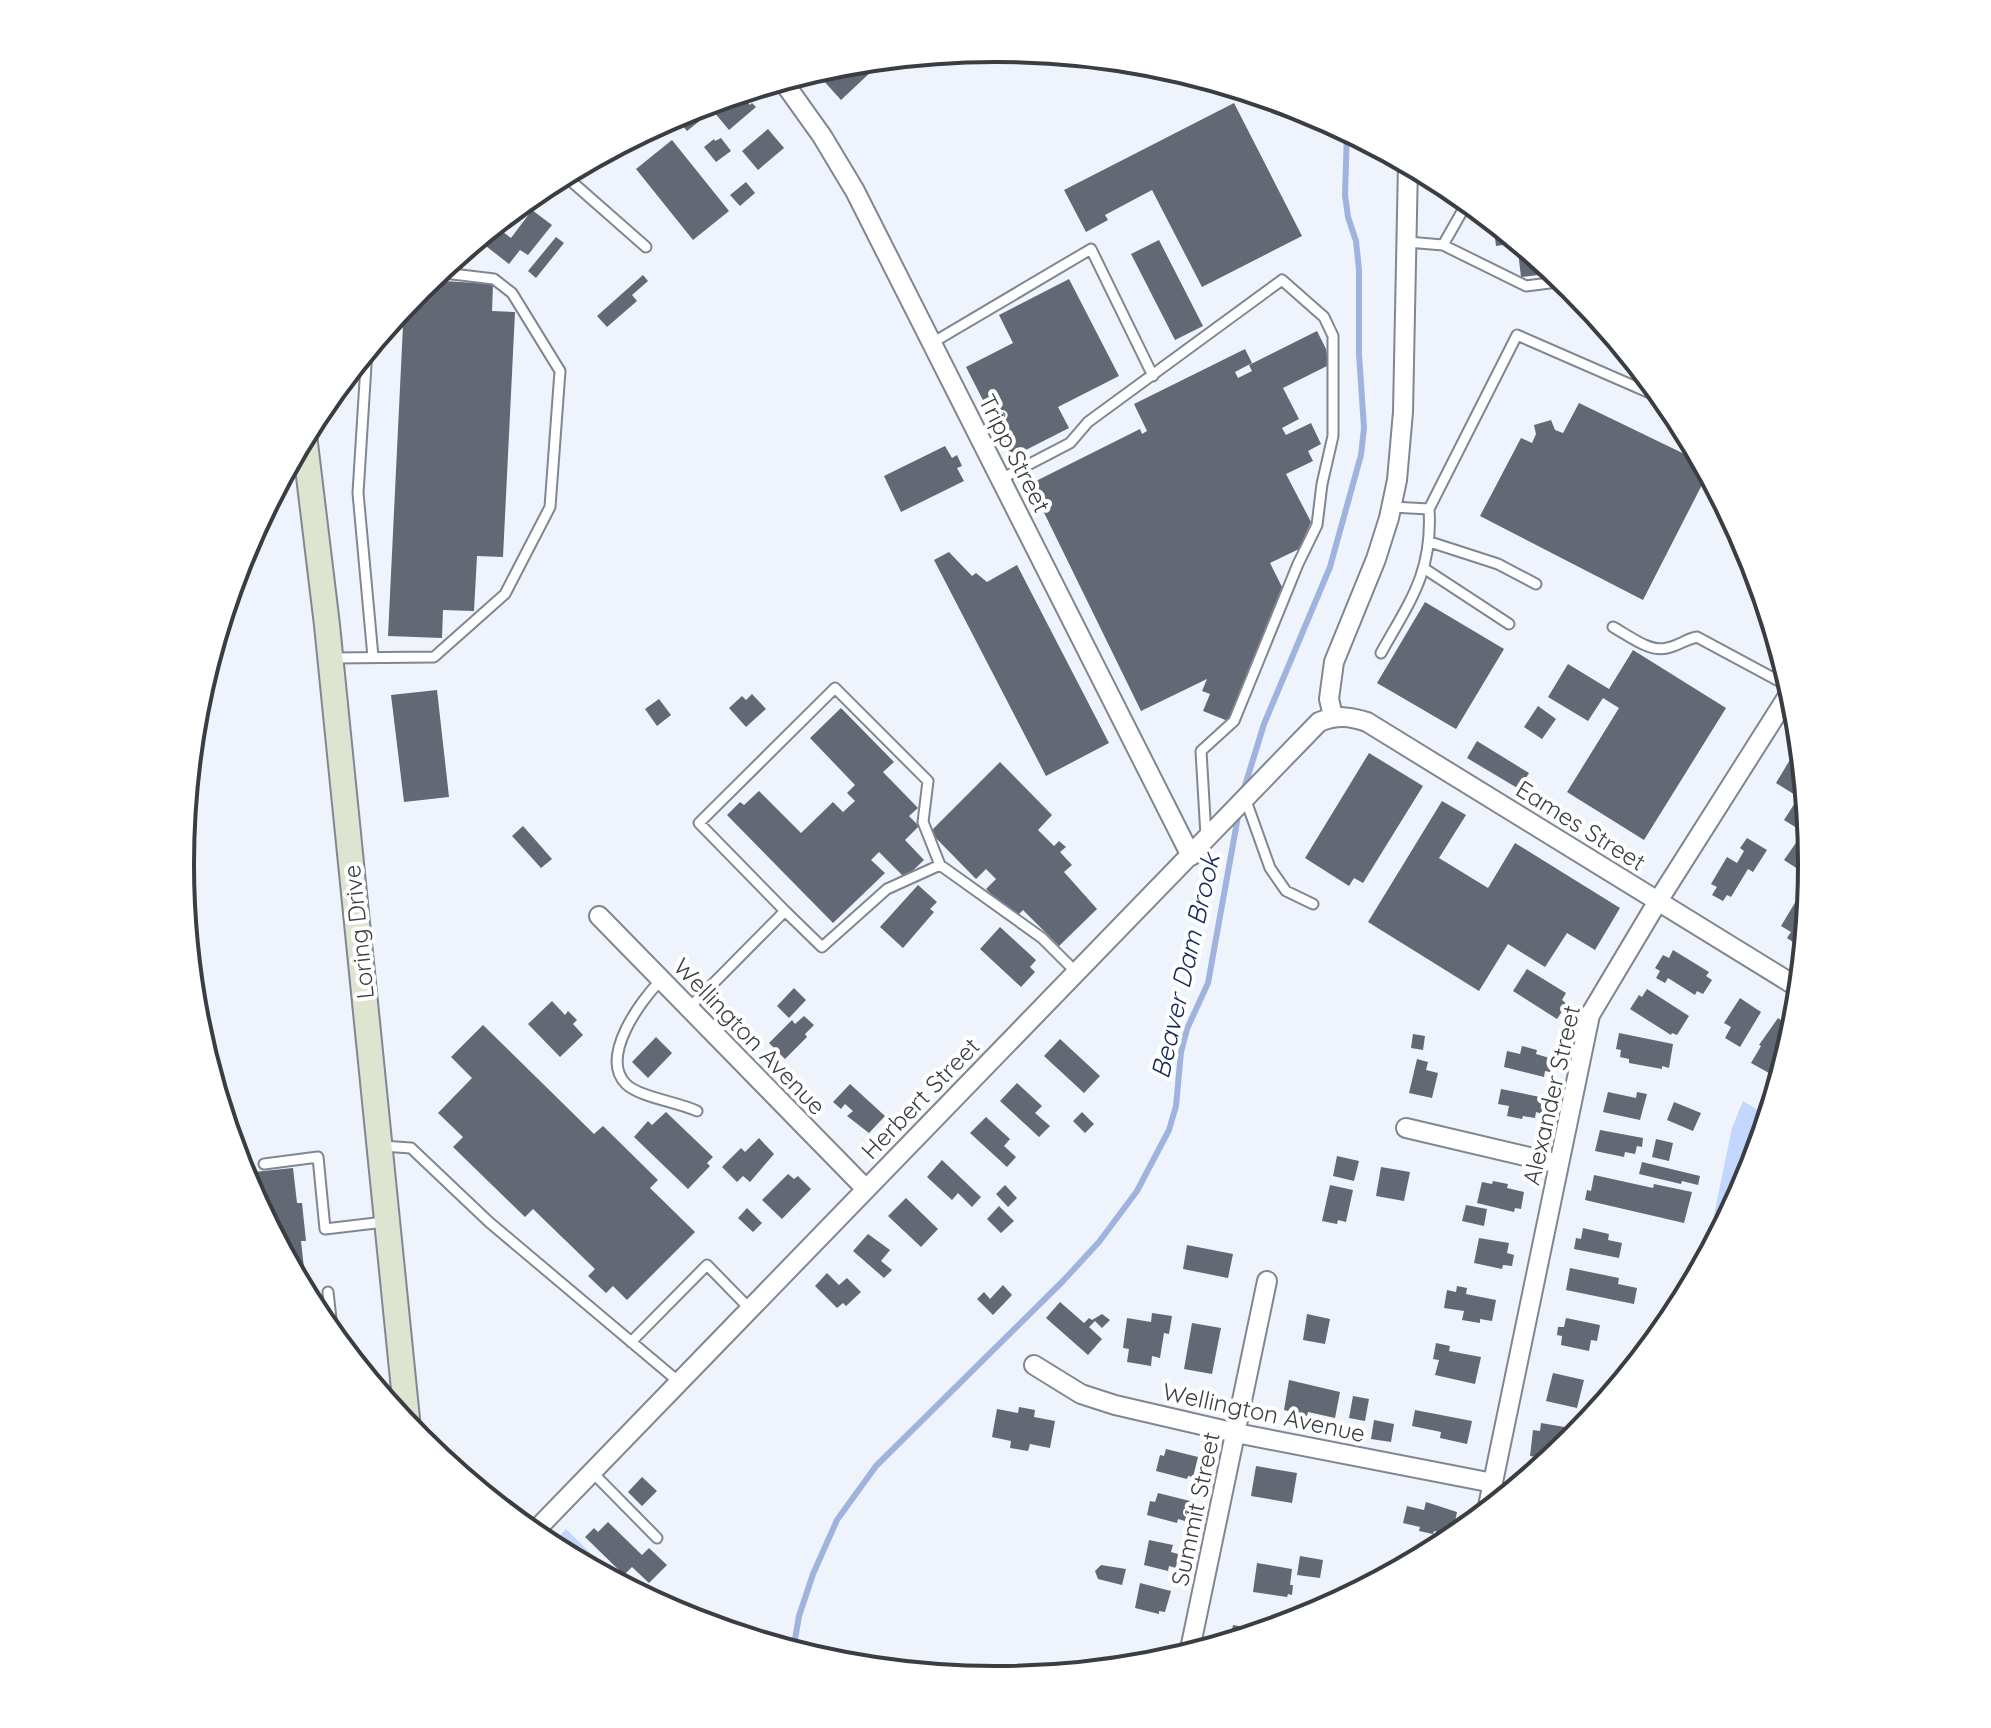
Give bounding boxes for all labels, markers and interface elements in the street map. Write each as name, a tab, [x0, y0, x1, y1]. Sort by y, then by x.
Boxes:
street label: Tripp Street	[972, 389, 1058, 517]
street label: Eames Street	[1511, 773, 1651, 877]
water label: Beaver Dam Brook	[1143, 848, 1227, 1082]
street label: Loring Drive	[336, 863, 380, 1001]
street label: Wellington Avenue	[668, 951, 832, 1121]
street label: Alexander Street	[1516, 1002, 1586, 1188]
street label: Herbert Street	[854, 1031, 986, 1165]
street label: Wellington Avenue	[1160, 1376, 1368, 1448]
street label: Summit Street	[1164, 1429, 1226, 1589]

